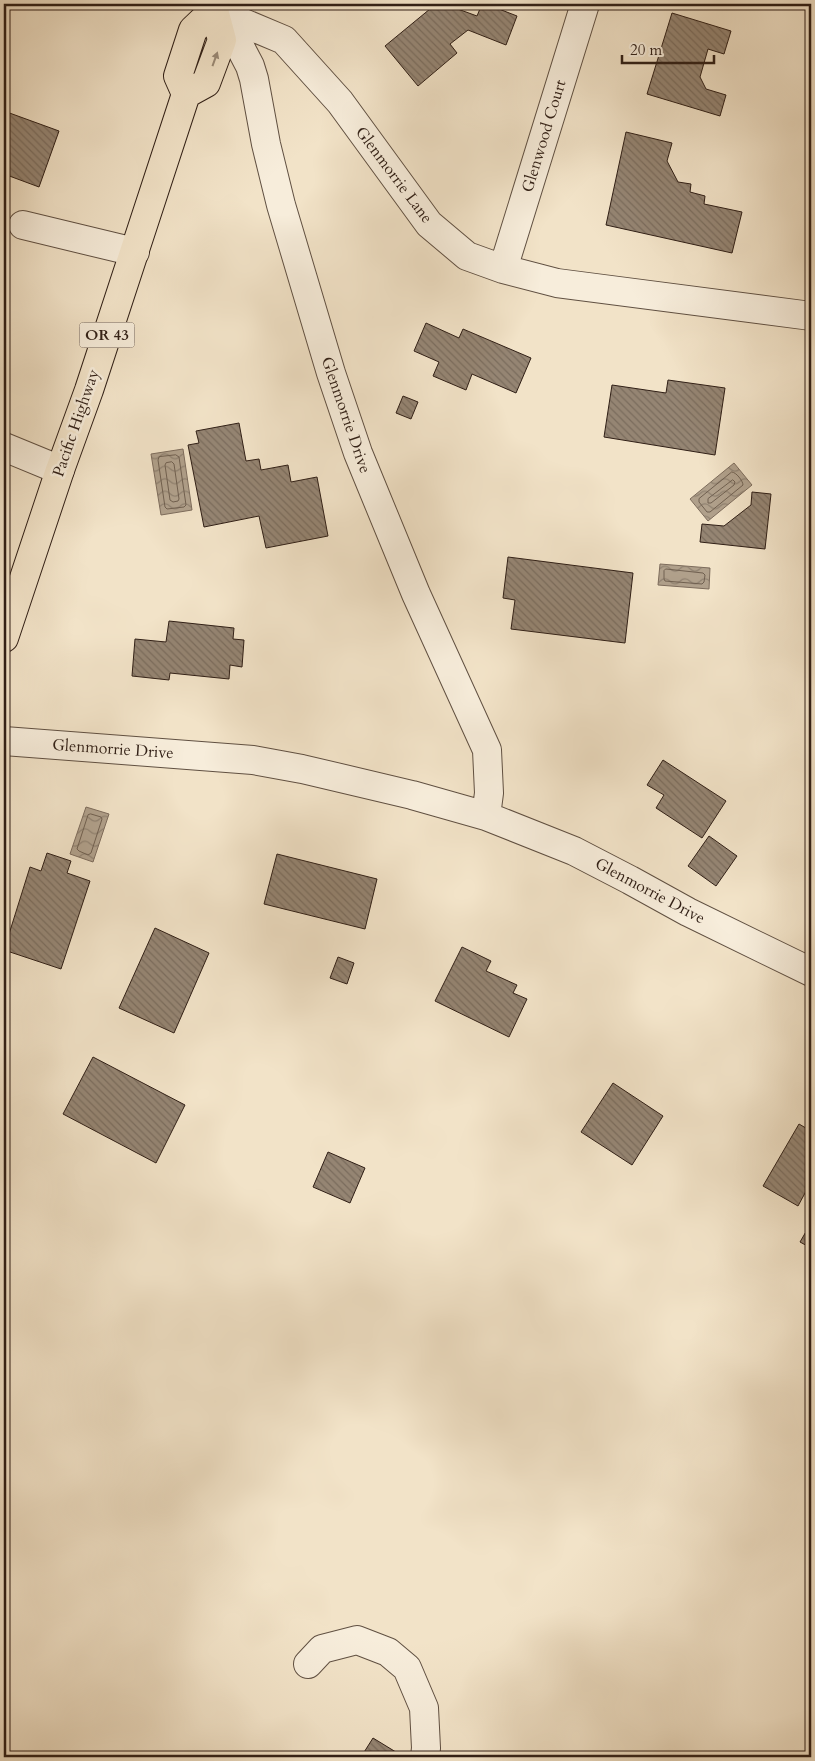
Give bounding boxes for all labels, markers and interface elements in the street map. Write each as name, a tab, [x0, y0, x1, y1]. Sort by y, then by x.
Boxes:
scale bar	[622, 32, 715, 64]
text: 20 m	[630, 40, 662, 60]
one-way arrow	[211, 51, 219, 66]
street label: Glenwood Court	[516, 77, 572, 195]
street label: Glenmorrie Lane	[350, 122, 438, 228]
road number: OR 43	[80, 322, 134, 348]
street label: Glenmorrie Drive	[316, 354, 376, 476]
street label: Pacific Highway	[47, 366, 105, 480]
street label: Glenmorrie Drive	[52, 734, 174, 764]
street label: Glenmorrie Drive	[591, 853, 709, 929]

